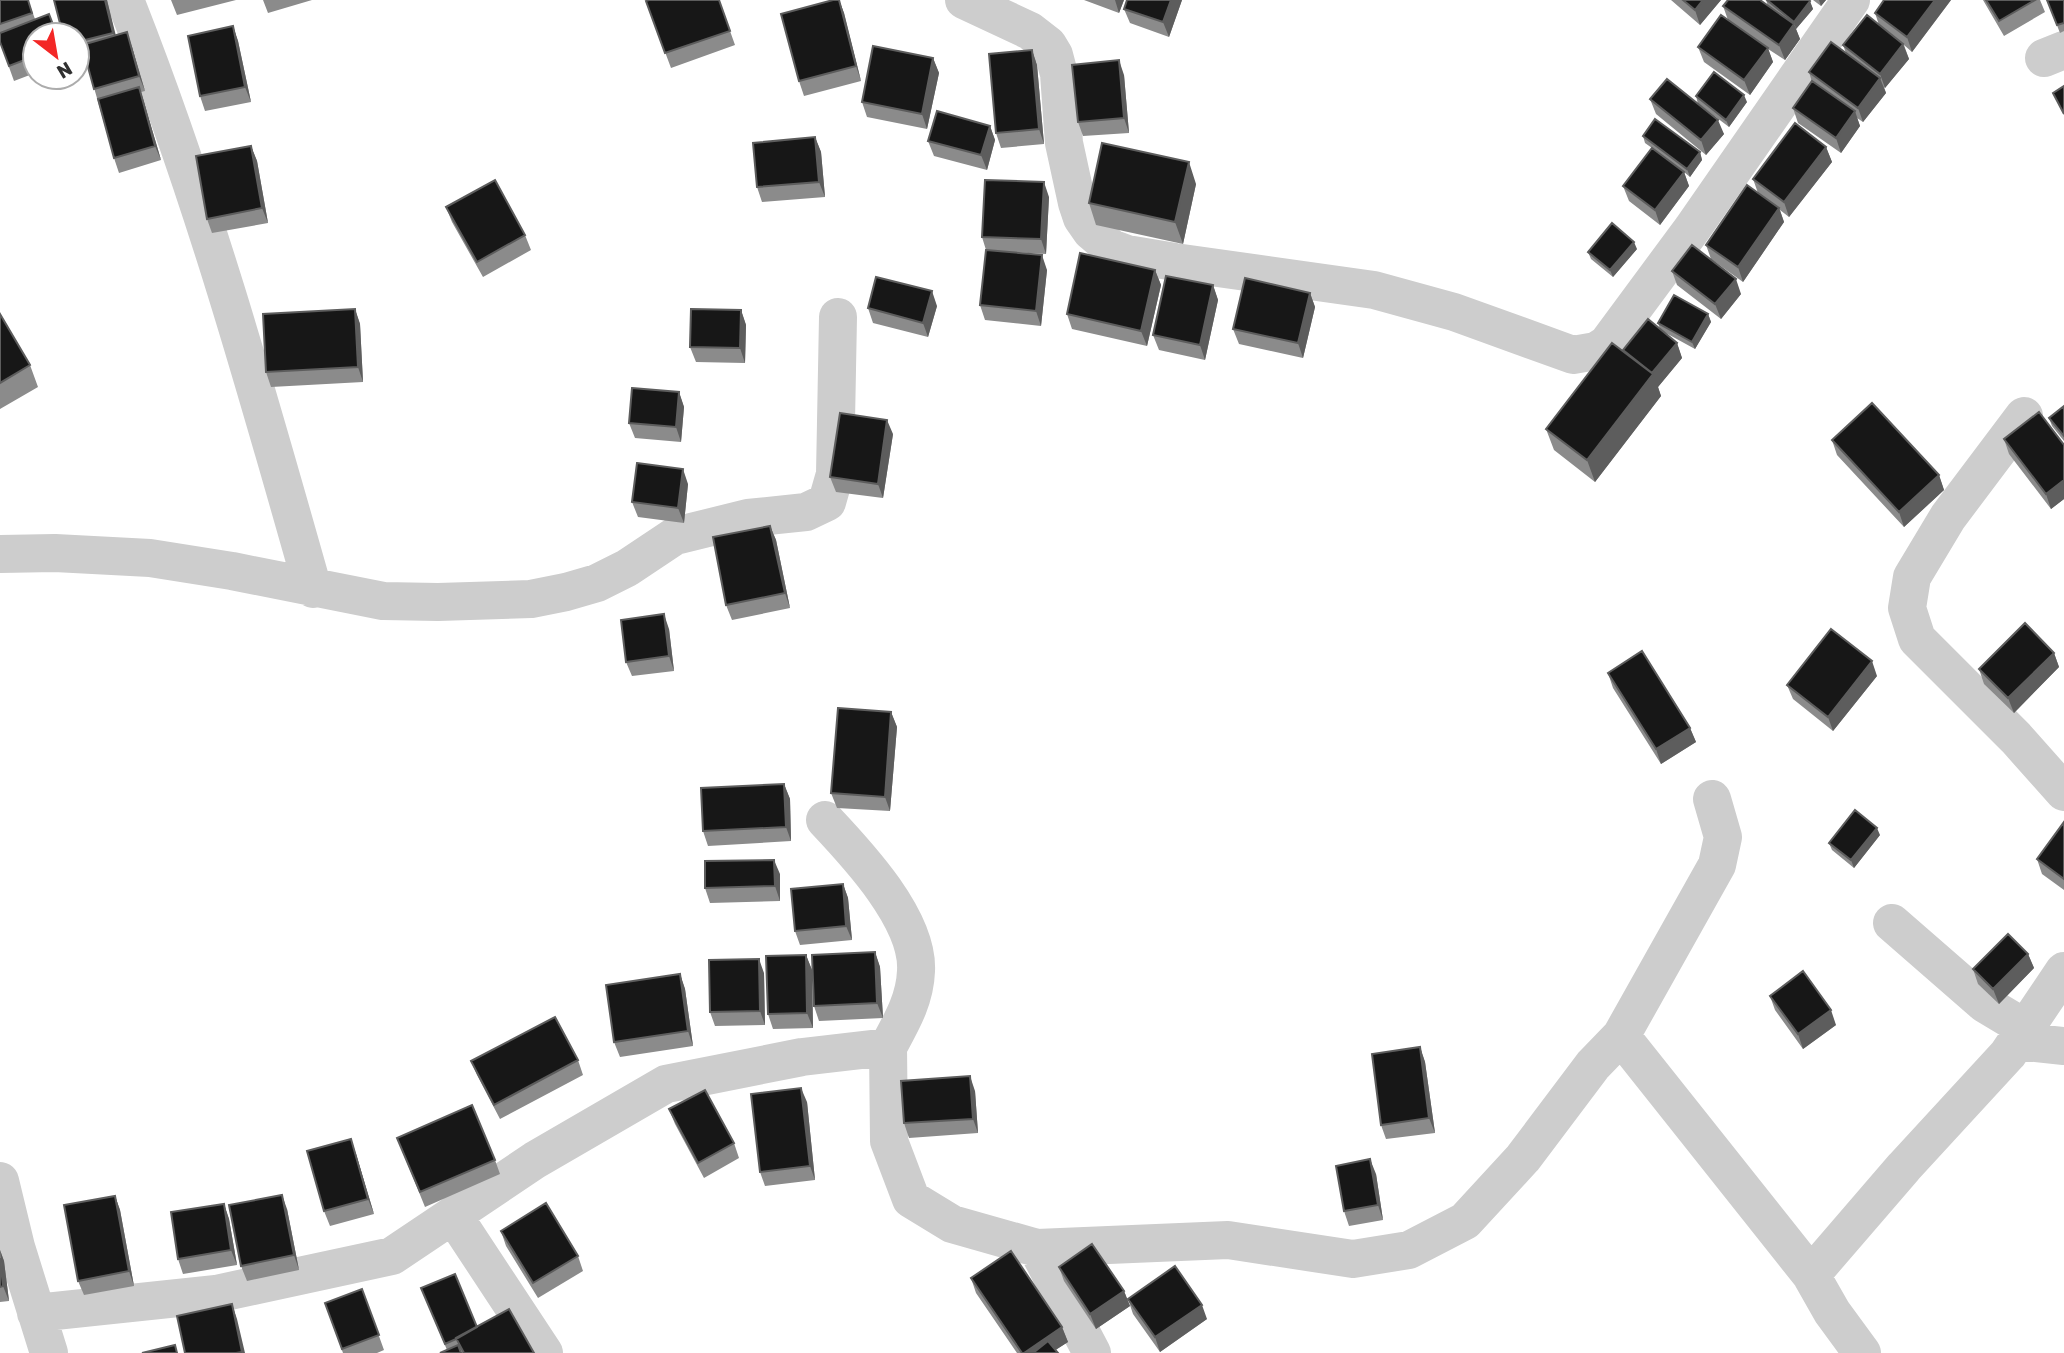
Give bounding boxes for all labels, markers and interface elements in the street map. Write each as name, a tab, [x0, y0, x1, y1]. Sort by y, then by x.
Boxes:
north arrow	[21, 21, 91, 91]
text: N	[53, 57, 76, 84]

